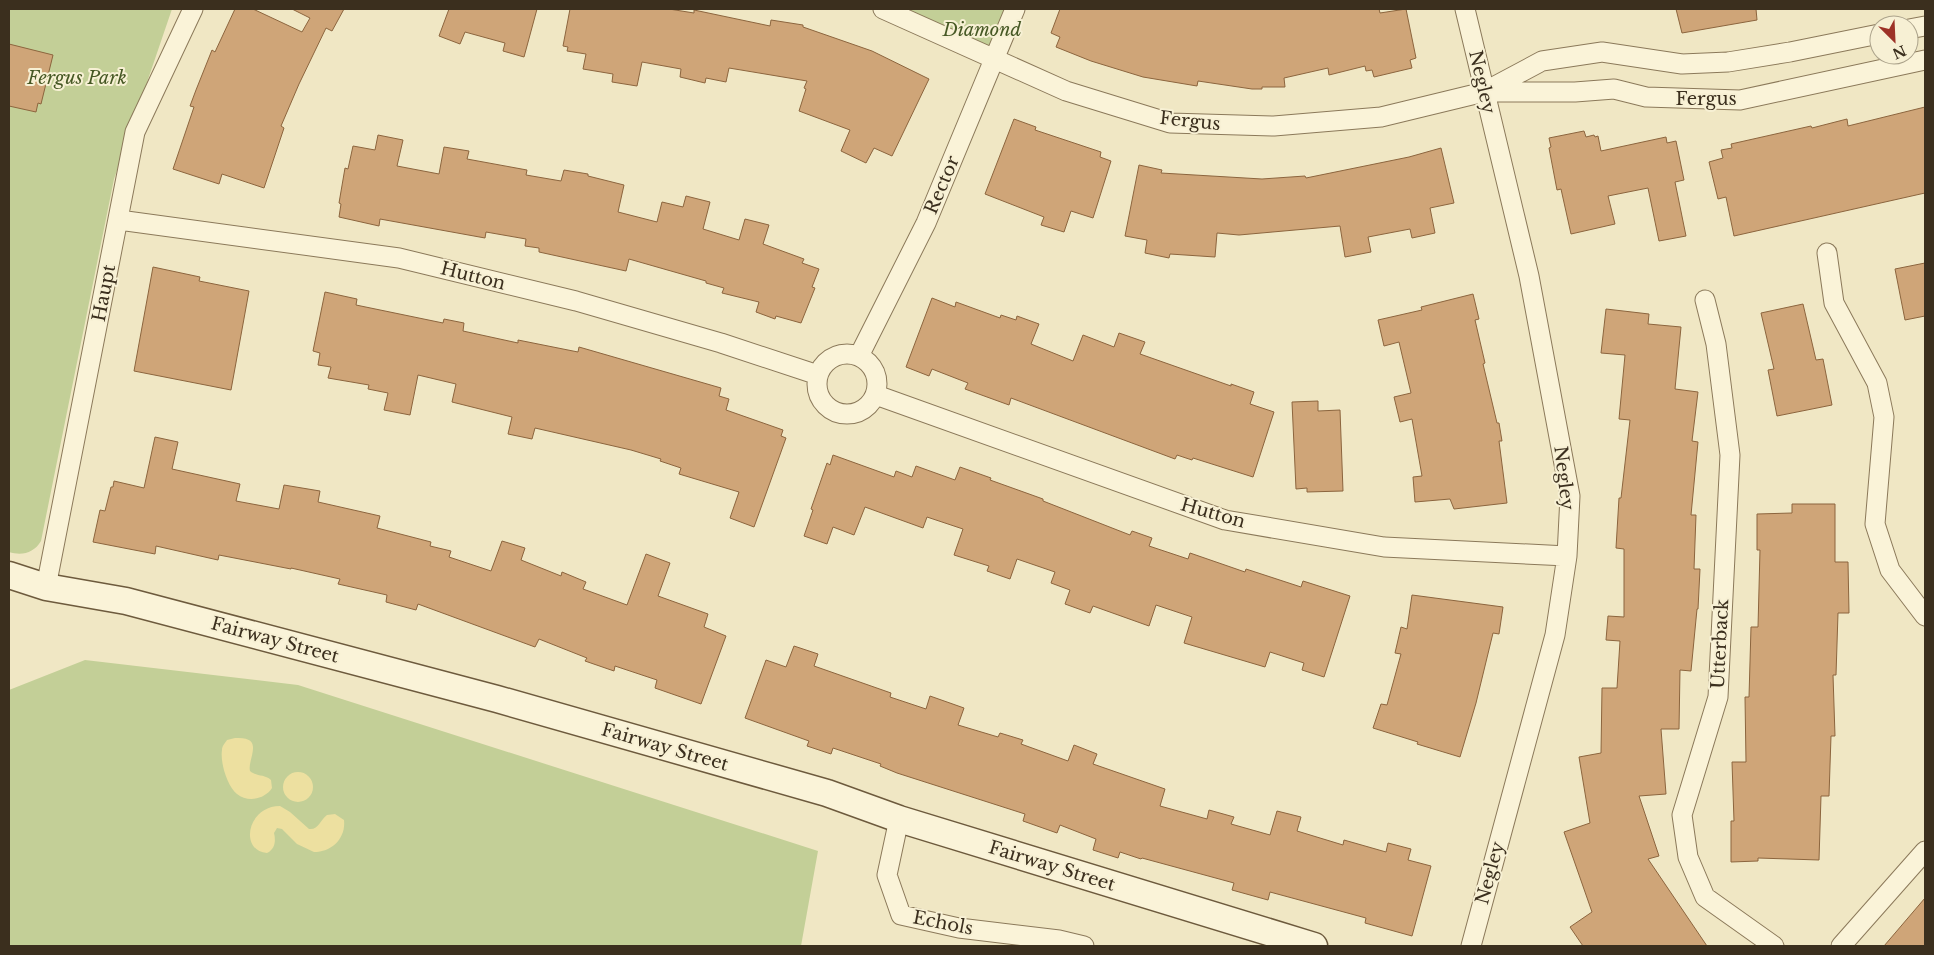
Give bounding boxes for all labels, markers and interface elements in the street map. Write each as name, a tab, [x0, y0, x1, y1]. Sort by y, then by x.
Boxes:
north arrow	[1869, 15, 1919, 65]
park label: Diamond	[942, 19, 1022, 41]
text: N	[1890, 41, 1909, 63]
street label: Negley	[1464, 48, 1500, 116]
park label: Fergus Park	[26, 67, 127, 89]
street label: Fergus	[1675, 88, 1737, 110]
street label: Fergus	[1158, 107, 1222, 135]
street label: Rector	[920, 152, 964, 217]
street label: Hutton	[438, 257, 508, 295]
street label: Haupt	[88, 262, 120, 323]
street label: Negley	[1549, 445, 1579, 512]
street label: Hutton	[1178, 493, 1248, 533]
street label: Utterback	[1707, 598, 1733, 690]
street label: Fairway Street	[209, 612, 341, 668]
street label: Fairway Street	[599, 718, 731, 776]
street label: Fairway Street	[986, 836, 1118, 896]
street label: Negley	[1471, 839, 1509, 907]
street label: Echols	[911, 906, 975, 940]

